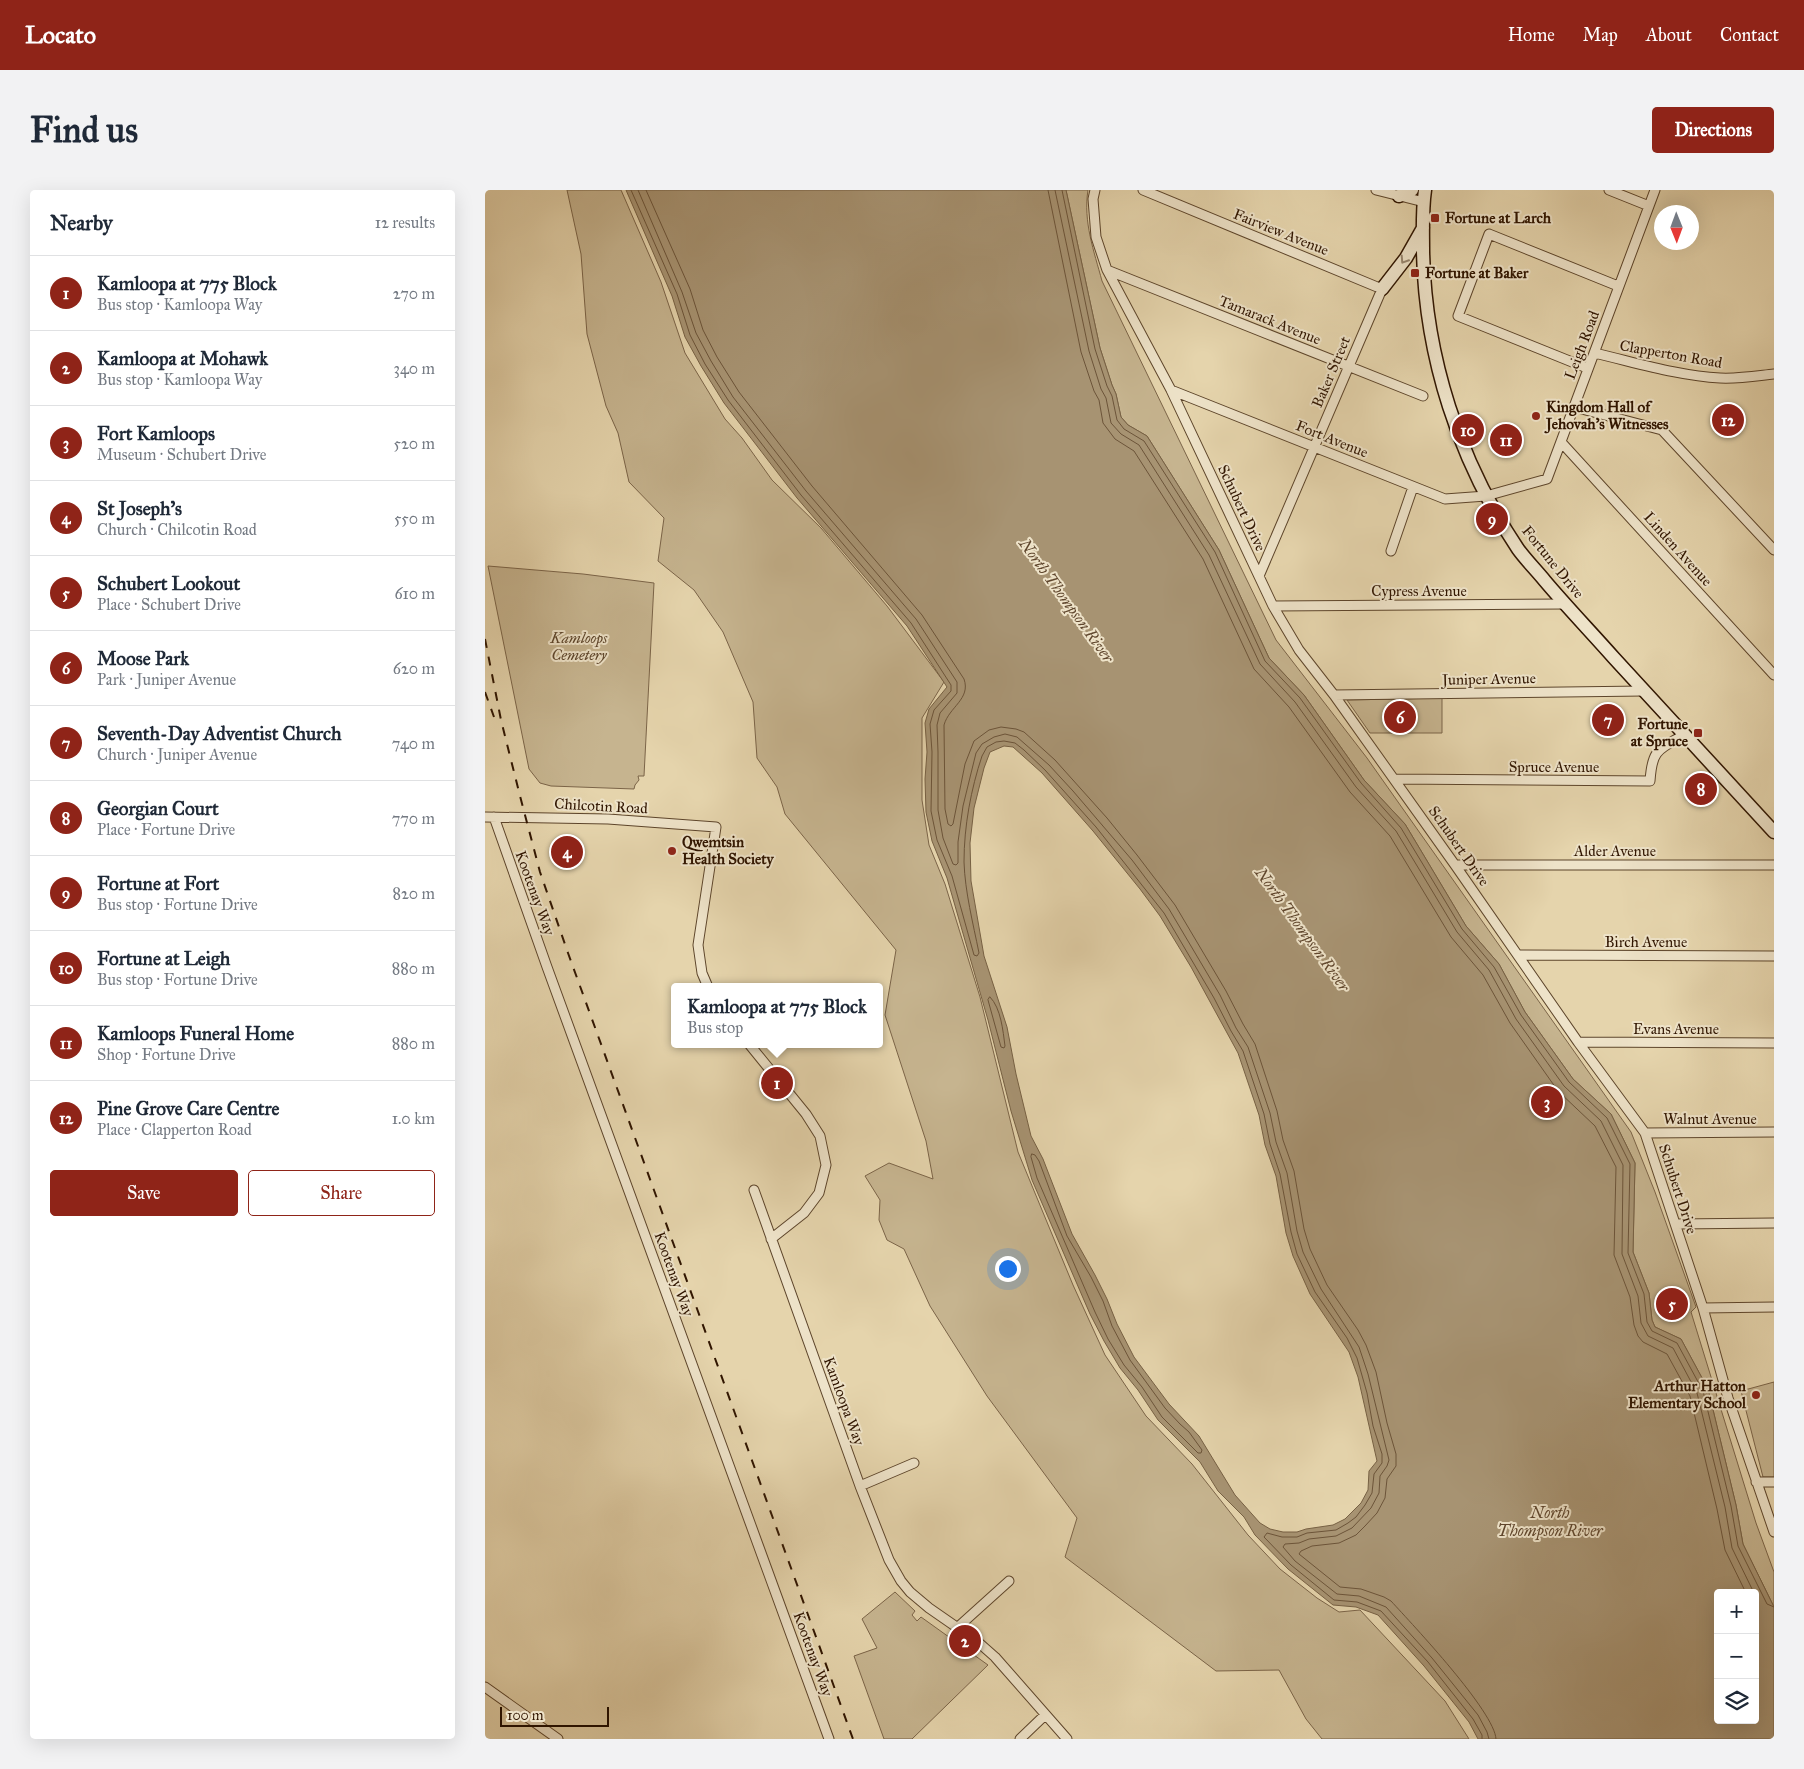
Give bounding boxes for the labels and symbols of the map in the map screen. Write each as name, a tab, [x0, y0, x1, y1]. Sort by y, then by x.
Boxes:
street label: Fairview Avenue	[1231, 205, 1331, 259]
north arrow	[1654, 205, 1699, 250]
place label: Fortune at Larch	[1445, 209, 1552, 227]
marker: Fortune at Larch	[1429, 212, 1441, 224]
one-way arrow	[1401, 254, 1410, 263]
place label: Fortune at Baker	[1425, 264, 1529, 282]
marker: Fortune at Baker	[1409, 267, 1421, 279]
street label: Tamarack Avenue	[1216, 291, 1324, 349]
street label: Leigh Road	[1561, 308, 1603, 382]
street label: Baker Street	[1308, 333, 1354, 410]
street label: Clapperton Road	[1618, 336, 1724, 372]
place label: Kingdom Hall of Jehovah's Witnesses	[1544, 398, 1669, 434]
pin: 12	[1712, 401, 1744, 439]
marker: Kingdom Hall of Jehovah's Witnesses	[1530, 410, 1542, 422]
pin: 10	[1452, 411, 1484, 449]
street label: Fort Avenue	[1293, 416, 1371, 462]
pin: 11	[1490, 421, 1522, 459]
street label: Schubert Drive	[1214, 462, 1270, 554]
pin: 9	[1476, 500, 1508, 538]
street label: Linden Avenue	[1640, 508, 1716, 590]
street label: Fortune Drive	[1518, 522, 1588, 602]
water label: North Thompson River	[1014, 534, 1119, 668]
street label: Cypress Avenue	[1371, 582, 1467, 600]
park label: Kamloops Cemetery	[550, 629, 608, 664]
street label: Juniper Avenue	[1440, 669, 1536, 690]
pin: 6	[1384, 698, 1416, 736]
pin: 7	[1592, 701, 1624, 739]
place label: Fortune at Spruce	[1631, 715, 1689, 751]
marker: Fortune at Spruce	[1692, 727, 1704, 739]
street label: Spruce Avenue	[1509, 758, 1599, 776]
pin: 8	[1685, 770, 1717, 808]
street label: Chilcotin Road	[554, 795, 649, 817]
street label: Schubert Drive	[1425, 803, 1493, 889]
pin: 4	[551, 833, 583, 871]
place label: Qwemtsin Health Society	[682, 833, 775, 869]
street label: Alder Avenue	[1573, 842, 1656, 860]
marker: Qwemtsin Health Society	[666, 845, 678, 857]
street label: Kootenay Way	[511, 848, 559, 939]
water label: North Thompson River	[1250, 863, 1355, 997]
street label: Birch Avenue	[1605, 933, 1687, 951]
street label: Evans Avenue	[1633, 1020, 1719, 1038]
pin: 1	[761, 1064, 793, 1102]
pin: 3	[1531, 1083, 1563, 1121]
street label: Walnut Avenue	[1663, 1110, 1757, 1128]
street label: Schubert Drive	[1655, 1142, 1701, 1236]
street label: Kootenay Way	[650, 1229, 698, 1320]
your location	[995, 1256, 1021, 1282]
pin: 5	[1656, 1285, 1688, 1323]
street label: Kamloopa Way	[820, 1354, 869, 1449]
place label: Arthur Hatton Elementary School	[1628, 1377, 1747, 1413]
marker: Arthur Hatton Elementary School	[1750, 1389, 1762, 1401]
water label: North Thompson River	[1497, 1503, 1604, 1541]
street label: Kootenay Way	[789, 1609, 837, 1700]
pin: 2	[949, 1622, 981, 1660]
scale bar	[500, 1704, 609, 1727]

